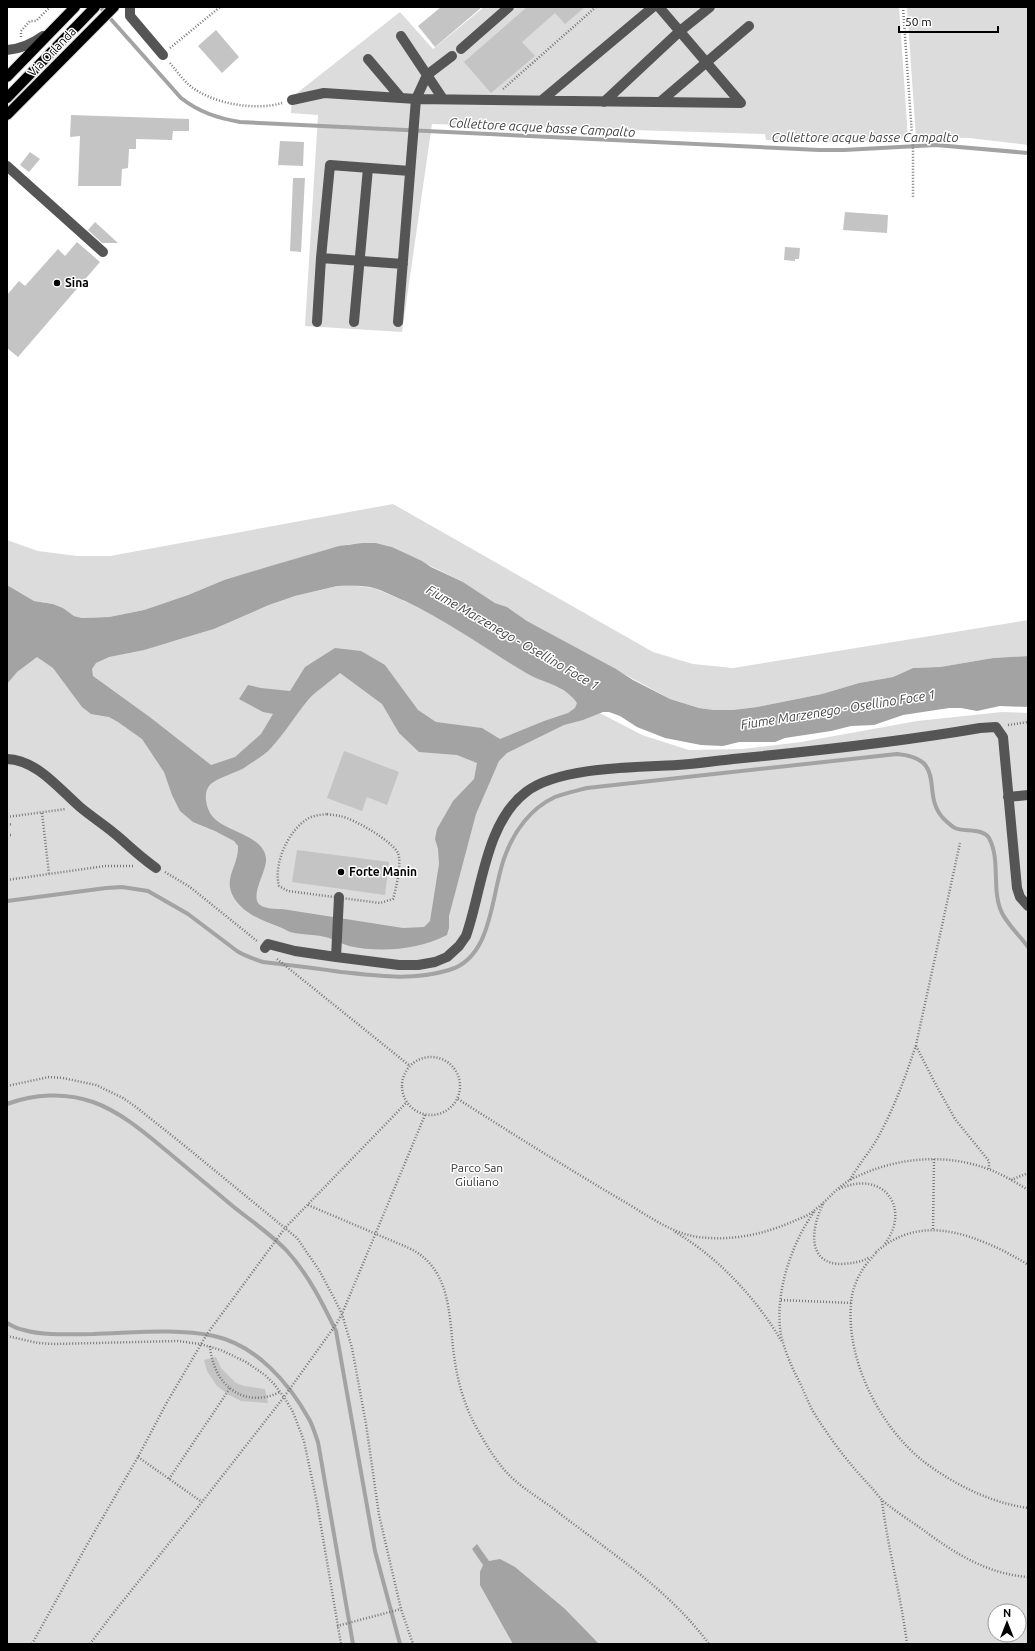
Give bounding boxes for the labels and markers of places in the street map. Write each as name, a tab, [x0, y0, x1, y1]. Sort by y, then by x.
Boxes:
place label: Sina	[65, 276, 89, 289]
marker: Sina	[52, 278, 62, 288]
place label: Forte Manin	[349, 865, 417, 878]
marker: Forte Manin	[336, 867, 346, 877]

